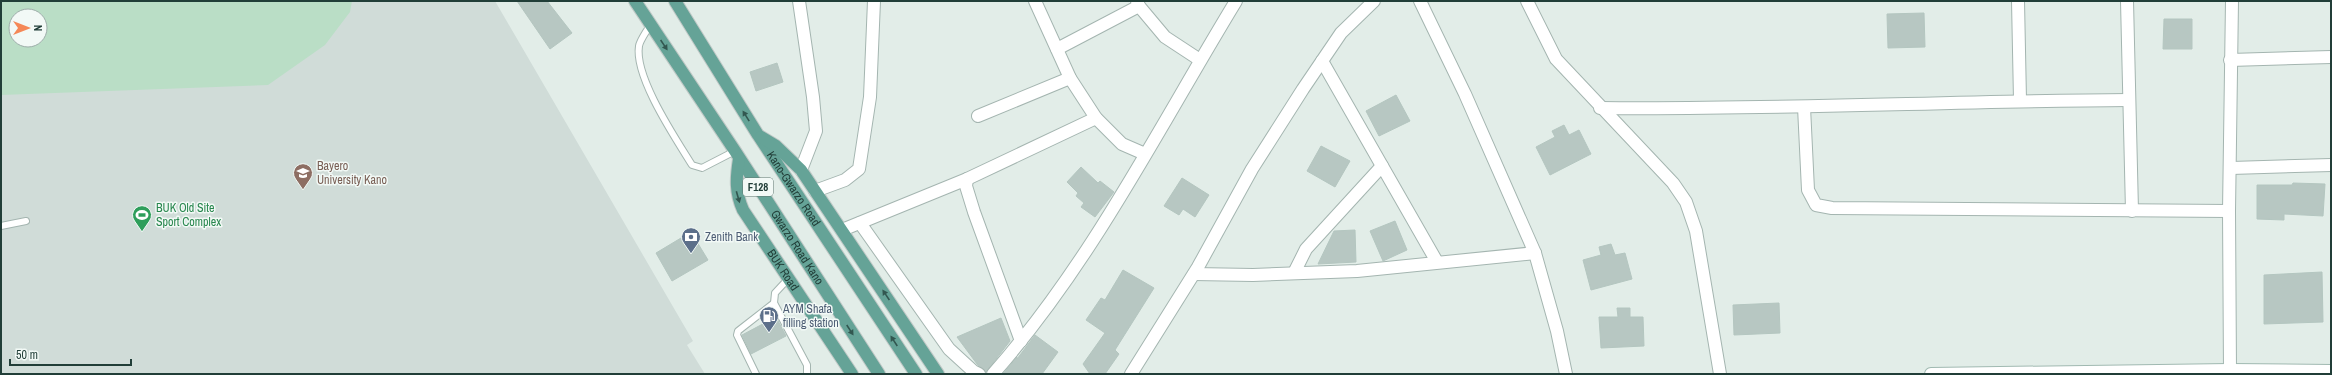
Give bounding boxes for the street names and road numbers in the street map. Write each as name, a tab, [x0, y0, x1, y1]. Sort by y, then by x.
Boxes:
street label: Kano-Gwarzo Road	[763, 148, 824, 229]
road number: F128	[743, 178, 773, 196]
street label: Gwarzo Road Kano	[767, 207, 827, 288]
street label: BUK Road	[763, 246, 802, 294]

